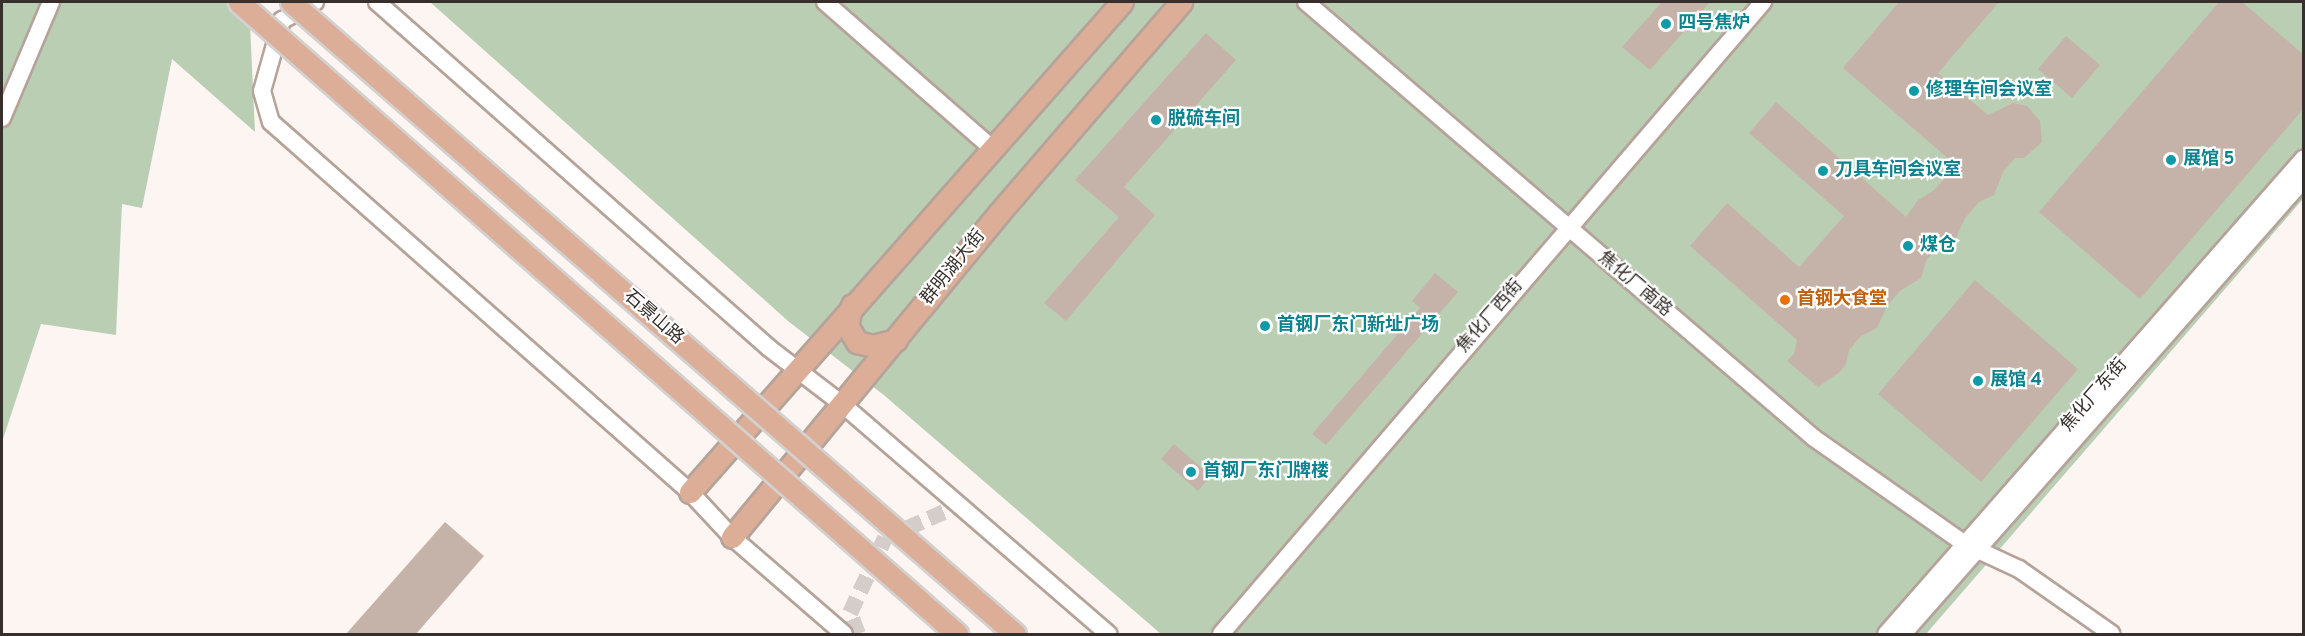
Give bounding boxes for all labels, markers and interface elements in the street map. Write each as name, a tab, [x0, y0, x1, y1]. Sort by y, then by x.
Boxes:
place label: 四号焦炉	[1678, 13, 1750, 35]
marker: 四号焦炉	[1659, 17, 1673, 31]
place label: 修理车间会议室	[1926, 80, 2052, 102]
marker: 修理车间会议室	[1907, 84, 1921, 98]
place label: 脱硫车间	[1168, 109, 1240, 131]
marker: 脱硫车间	[1149, 113, 1163, 127]
place label: 展馆 5	[2183, 149, 2234, 171]
marker: 展馆 5	[2164, 153, 2178, 167]
place label: 刀具车间会议室	[1835, 160, 1961, 182]
marker: 刀具车间会议室	[1816, 164, 1830, 178]
street label: 群明湖大街	[917, 226, 991, 310]
place label: 煤仓	[1920, 235, 1956, 257]
marker: 煤仓	[1901, 239, 1915, 253]
street label: 焦化厂南路	[1593, 248, 1675, 322]
street label: 焦化厂西街	[1453, 276, 1529, 358]
street label: 石景山路	[619, 286, 687, 350]
place label: 首钢大食堂	[1797, 289, 1887, 311]
marker: 首钢大食堂	[1778, 293, 1792, 307]
place label: 首钢厂东门新址广场	[1277, 315, 1439, 337]
marker: 首钢厂东门新址广场	[1258, 319, 1272, 333]
street label: 焦化厂东街	[2057, 355, 2133, 437]
place label: 展馆 4	[1990, 370, 2042, 392]
marker: 展馆 4	[1971, 374, 1985, 388]
place label: 首钢厂东门牌楼	[1203, 461, 1329, 483]
marker: 首钢厂东门牌楼	[1184, 465, 1198, 479]

